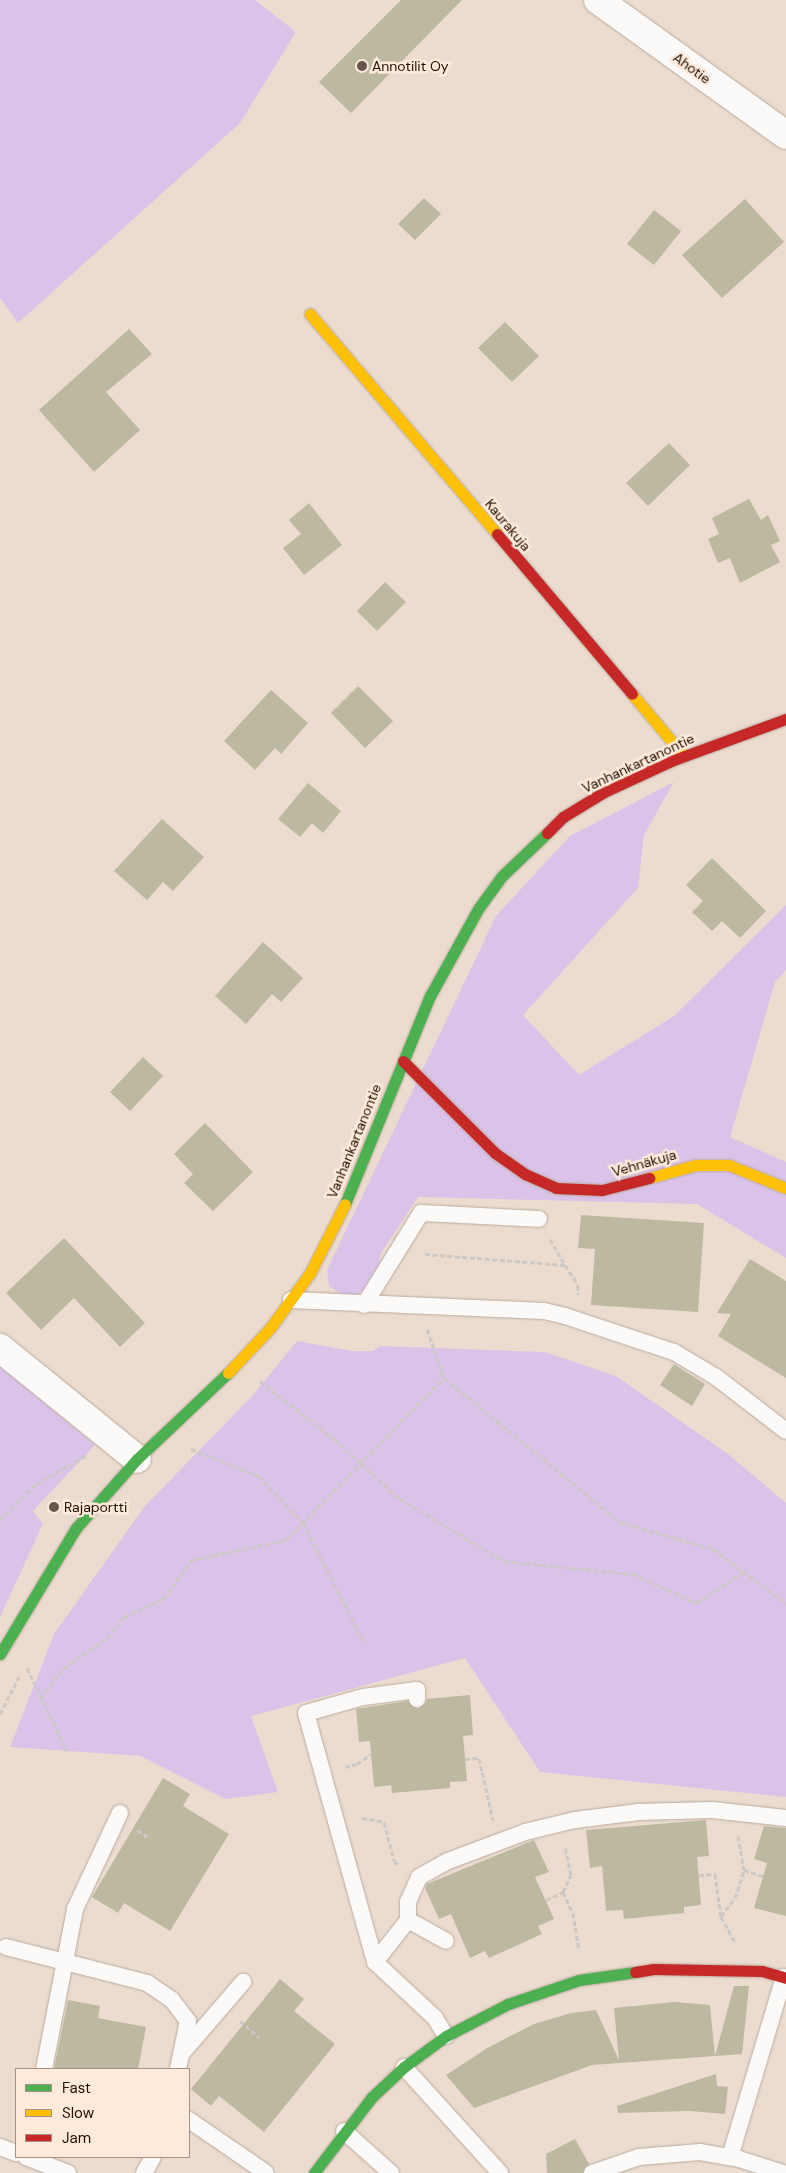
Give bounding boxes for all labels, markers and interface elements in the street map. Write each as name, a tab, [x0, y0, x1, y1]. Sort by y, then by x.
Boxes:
street label: Ahotie	[670, 49, 714, 87]
place label: Annotilit Oy	[372, 58, 449, 74]
marker: Annotilit Oy	[356, 60, 368, 72]
street label: Kaurakuja	[482, 496, 534, 554]
street label: Vanhankartanontie	[579, 730, 697, 796]
street label: Vanhankartanontie	[323, 1081, 385, 1201]
street label: Vehnäkuja	[610, 1146, 678, 1180]
place label: Rajaportti	[64, 1499, 127, 1515]
marker: Rajaportti	[48, 1501, 60, 1513]
legend	[15, 2068, 190, 2158]
text: Fast	[62, 2078, 91, 2098]
text: Slow	[62, 2103, 94, 2123]
text: Jam	[62, 2128, 91, 2148]

